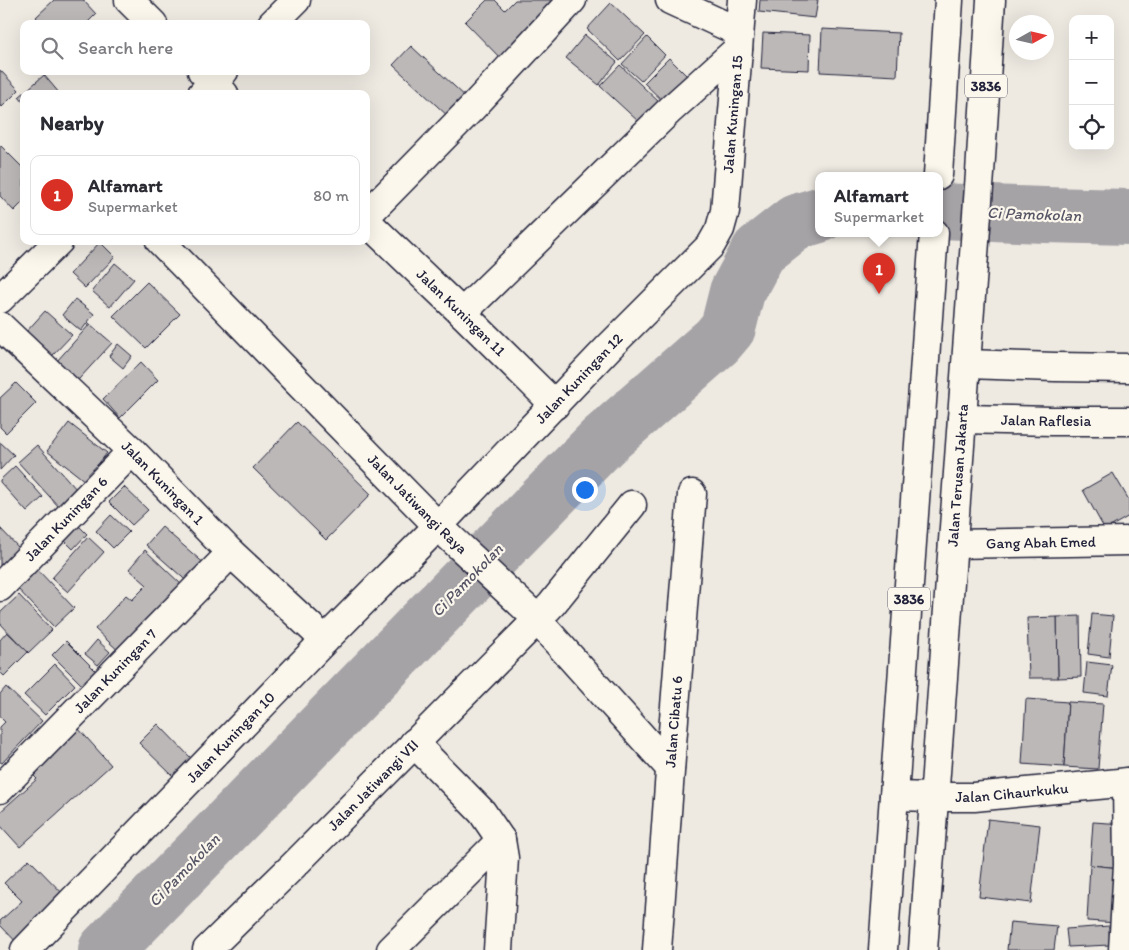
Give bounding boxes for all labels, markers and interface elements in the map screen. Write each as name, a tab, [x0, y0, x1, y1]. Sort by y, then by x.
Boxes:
north arrow	[1009, 15, 1054, 60]
map controls	[1069, 15, 1114, 150]
button: +	[1069, 15, 1114, 60]
search box	[20, 20, 370, 75]
icon: search	[38, 34, 66, 62]
text: Search here	[78, 36, 173, 59]
street label: Jalan Kuningan 15	[719, 54, 747, 174]
button: −	[1069, 60, 1114, 105]
road number: 3836	[965, 74, 1007, 98]
button: locate	[1069, 105, 1114, 150]
text: Nearby	[40, 110, 104, 135]
popup	[815, 172, 943, 237]
text: Alfamart	[88, 174, 163, 197]
text: Alfamart	[834, 184, 909, 207]
text: 1	[53, 186, 61, 205]
text: 80 m	[313, 186, 349, 205]
text: Supermarket	[88, 197, 178, 216]
water label: Ci Pamokolan	[987, 203, 1081, 225]
text: Supermarket	[834, 207, 924, 226]
pin: 1	[863, 253, 895, 294]
street label: Jalan Kuningan 11	[413, 265, 509, 360]
street label: Jalan Kuningan 12	[532, 329, 627, 427]
street label: Jalan Terusan Jakarta	[944, 403, 972, 547]
street label: Jalan Raflesia	[1001, 411, 1091, 430]
street label: Jalan Kuningan 1	[118, 437, 208, 529]
street label: Jalan Jatiwangi Raya	[364, 450, 471, 558]
street label: Jalan Kuningan 6	[21, 473, 111, 565]
your location	[572, 477, 598, 503]
street label: Gang Abah Emed	[986, 533, 1096, 552]
water label: Ci Pamokolan	[427, 539, 507, 621]
road number: 3836	[888, 588, 930, 610]
street label: Jalan Kuningan 7	[70, 625, 161, 717]
street label: Jalan Cibatu 6	[661, 675, 686, 768]
street label: Jalan Kuningan 10	[183, 688, 279, 787]
street label: Jalan Jatiwangi VII	[324, 736, 422, 834]
street label: Jalan Cihaurkuku	[955, 779, 1069, 806]
water label: Ci Pamokolan	[144, 829, 224, 911]

